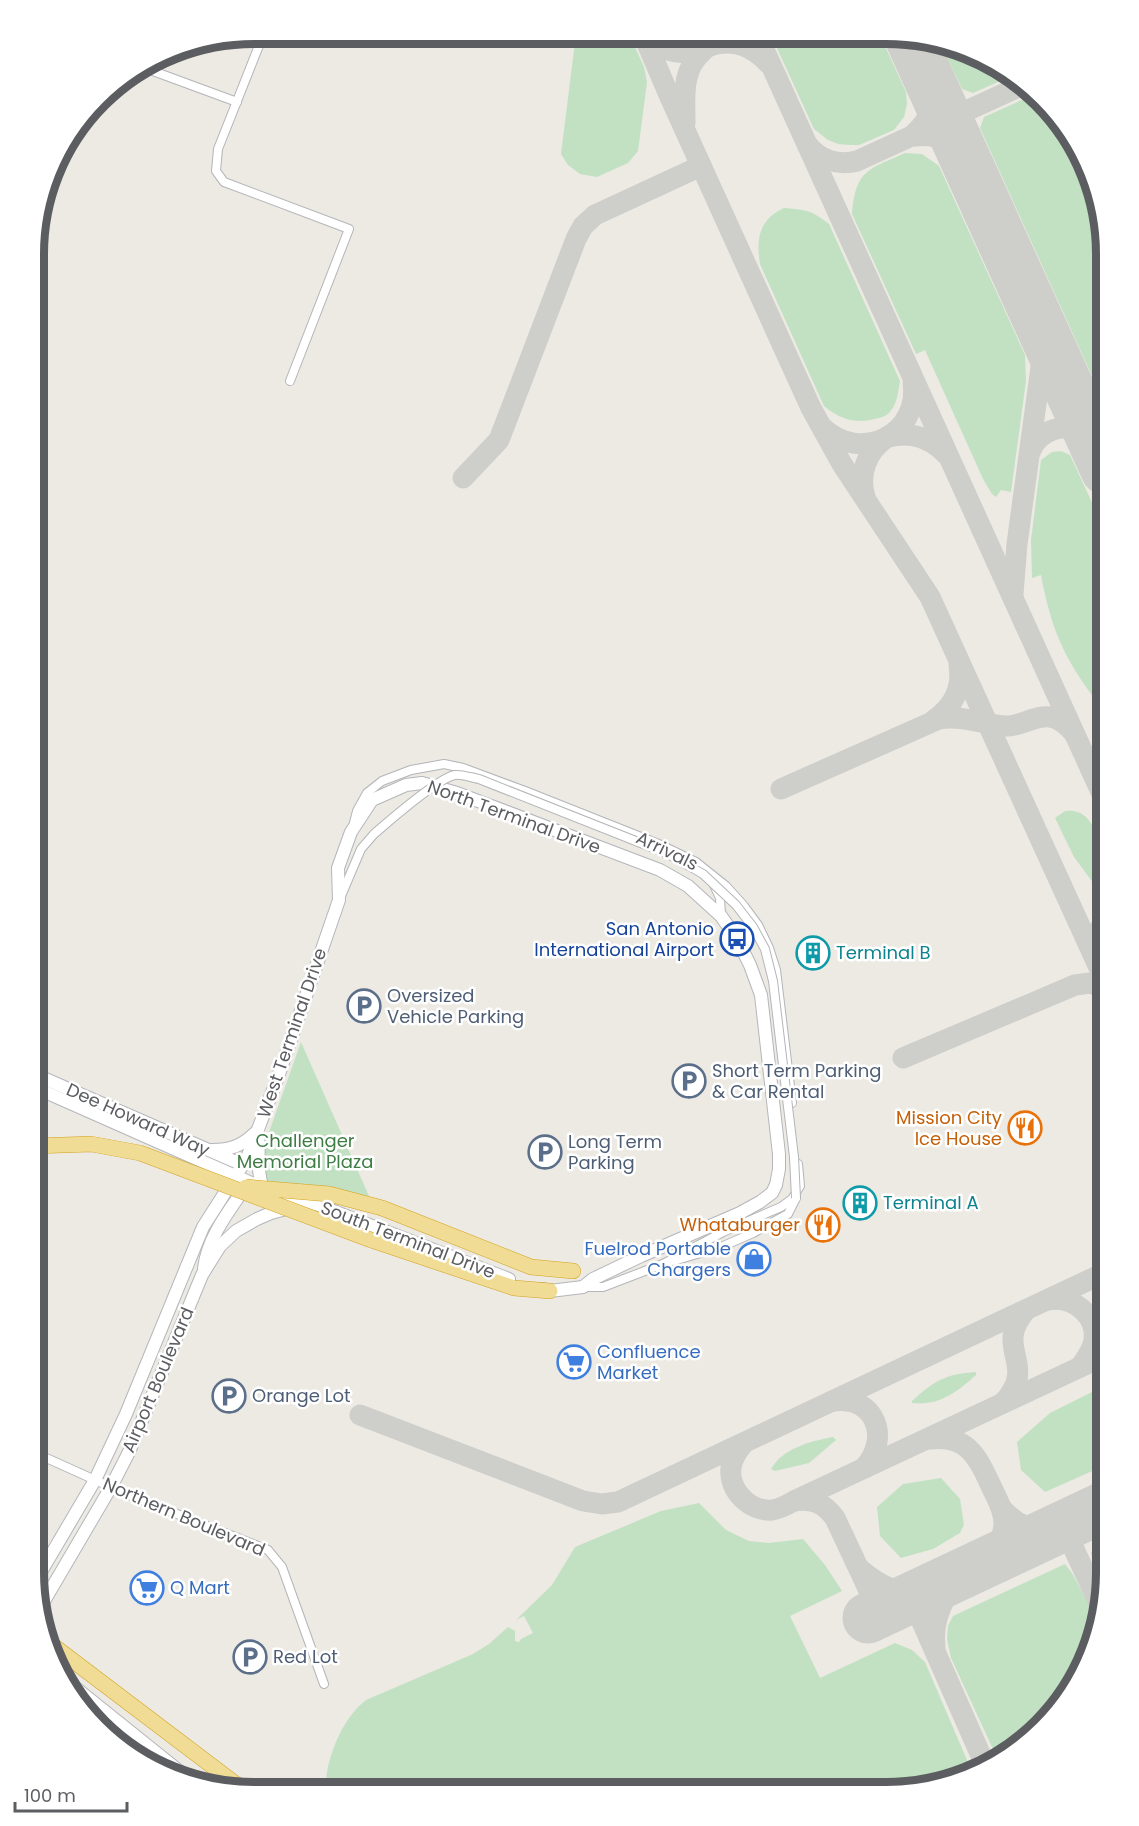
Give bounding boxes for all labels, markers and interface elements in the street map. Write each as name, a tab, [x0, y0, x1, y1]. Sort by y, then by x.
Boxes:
street label: North Terminal Drive	[424, 774, 604, 859]
street label: Arrivals	[632, 825, 702, 876]
place label: San Antonio International Airport	[534, 916, 714, 962]
bus stop icon: San Antonio International Airport	[719, 921, 755, 957]
building icon: Terminal B	[795, 935, 831, 971]
place label: Terminal B	[836, 940, 931, 965]
street label: West Terminal Drive	[251, 945, 332, 1121]
place label: Oversized Vehicle Parking	[387, 983, 524, 1029]
parking icon: Oversized Vehicle Parking	[346, 988, 382, 1024]
place label: Short Term Parking & Car Rental	[712, 1058, 881, 1104]
parking icon: Short Term Parking & Car Rental	[671, 1063, 707, 1099]
street label: Dee Howard Way	[63, 1077, 214, 1162]
place label: Mission City Ice House	[896, 1105, 1002, 1151]
restaurant icon: Mission City Ice House	[1007, 1110, 1043, 1146]
park label: Challenger Memorial Plaza	[237, 1128, 373, 1174]
place label: Long Term Parking	[568, 1129, 662, 1175]
parking icon: Long Term Parking	[527, 1134, 563, 1170]
building icon: Terminal A	[842, 1185, 878, 1221]
place label: Terminal A	[883, 1190, 979, 1215]
street label: South Terminal Drive	[317, 1195, 499, 1284]
restaurant icon: Whataburger	[805, 1207, 841, 1243]
place label: Whataburger	[680, 1212, 800, 1237]
place label: Fuelrod Portable Chargers	[584, 1236, 731, 1282]
shop icon: Fuelrod Portable Chargers	[736, 1241, 772, 1277]
street label: Airport Boulevard	[116, 1303, 199, 1456]
place label: Confluence Market	[597, 1339, 701, 1385]
supermarket icon: Confluence Market	[556, 1344, 592, 1380]
parking icon: Orange Lot	[211, 1378, 247, 1414]
place label: Orange Lot	[252, 1383, 351, 1408]
street label: Northern Boulevard	[99, 1471, 269, 1562]
supermarket icon: Q Mart	[129, 1570, 165, 1606]
place label: Q Mart	[170, 1575, 230, 1600]
parking icon: Red Lot	[232, 1639, 268, 1675]
place label: Red Lot	[273, 1644, 338, 1669]
scale bar	[15, 1775, 128, 1813]
text: 100 m	[24, 1783, 76, 1808]

